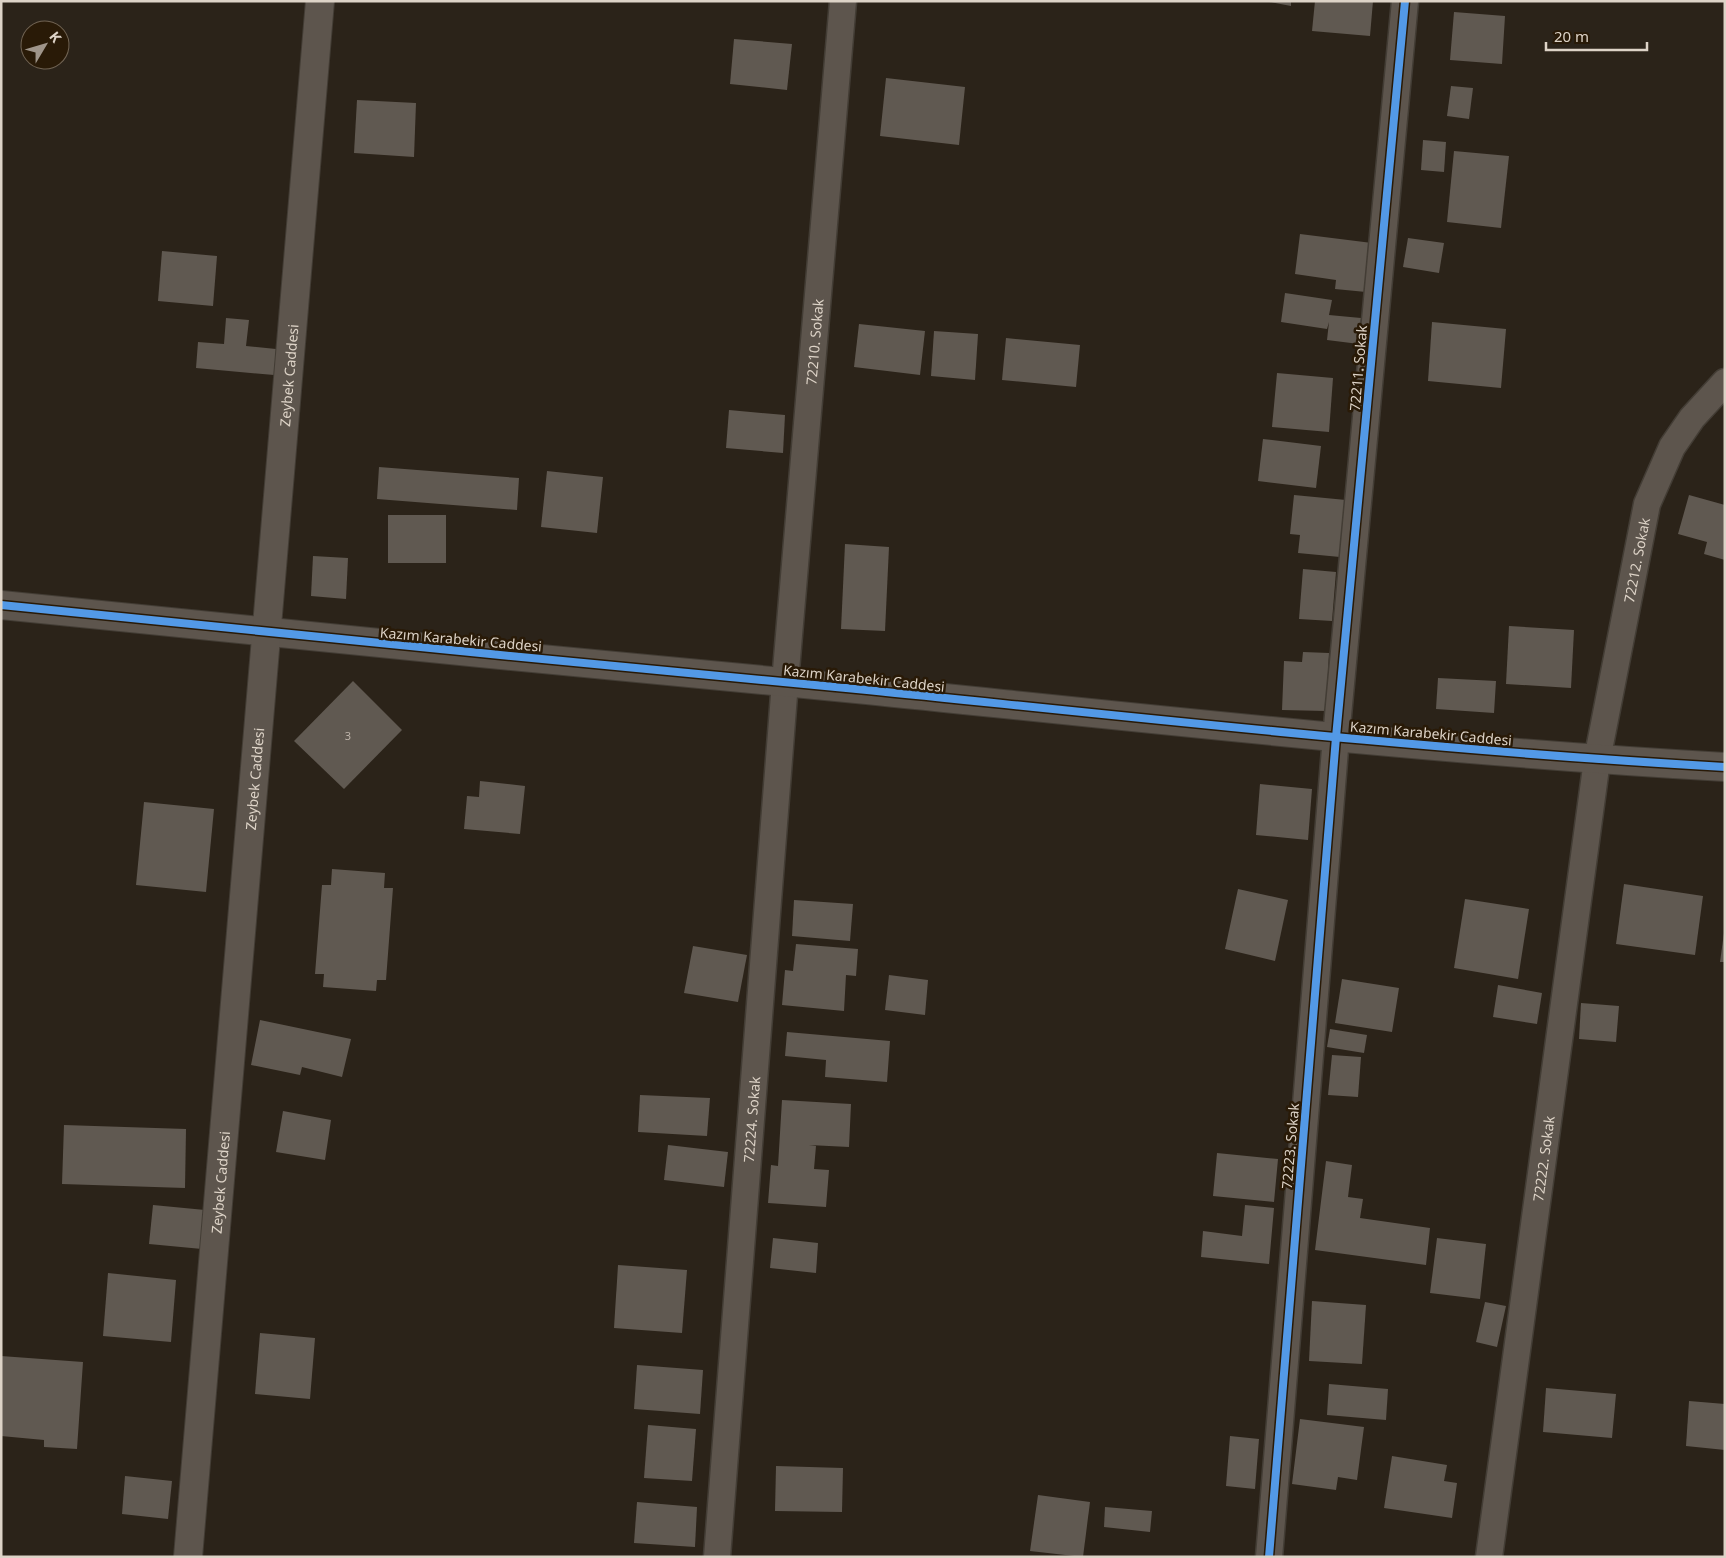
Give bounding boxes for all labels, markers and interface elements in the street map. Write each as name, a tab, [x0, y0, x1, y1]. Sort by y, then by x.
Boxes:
north arrow	[20, 20, 70, 70]
scale bar	[1546, 20, 1647, 52]
text: 20 m	[1554, 26, 1589, 46]
text: K	[45, 27, 66, 47]
street label: 72210. Sokak	[801, 297, 827, 386]
street label: Zeybek Caddesi	[274, 323, 302, 427]
street label: 72211. Sokak	[1345, 324, 1371, 412]
street label: 72212. Sokak	[1618, 515, 1654, 604]
street label: Kazım Karabekir Caddesi	[379, 622, 543, 656]
street label: Kazım Karabekir Caddesi	[782, 660, 946, 696]
street label: Kazım Karabekir Caddesi	[1349, 716, 1513, 750]
street label: Zeybek Caddesi	[240, 727, 268, 831]
house number: 3	[345, 728, 351, 743]
street label: 72224. Sokak	[738, 1075, 764, 1163]
street label: 72223. Sokak	[1277, 1102, 1303, 1190]
street label: 72222. Sokak	[1528, 1114, 1558, 1203]
street label: Zeybek Caddesi	[206, 1130, 234, 1234]

